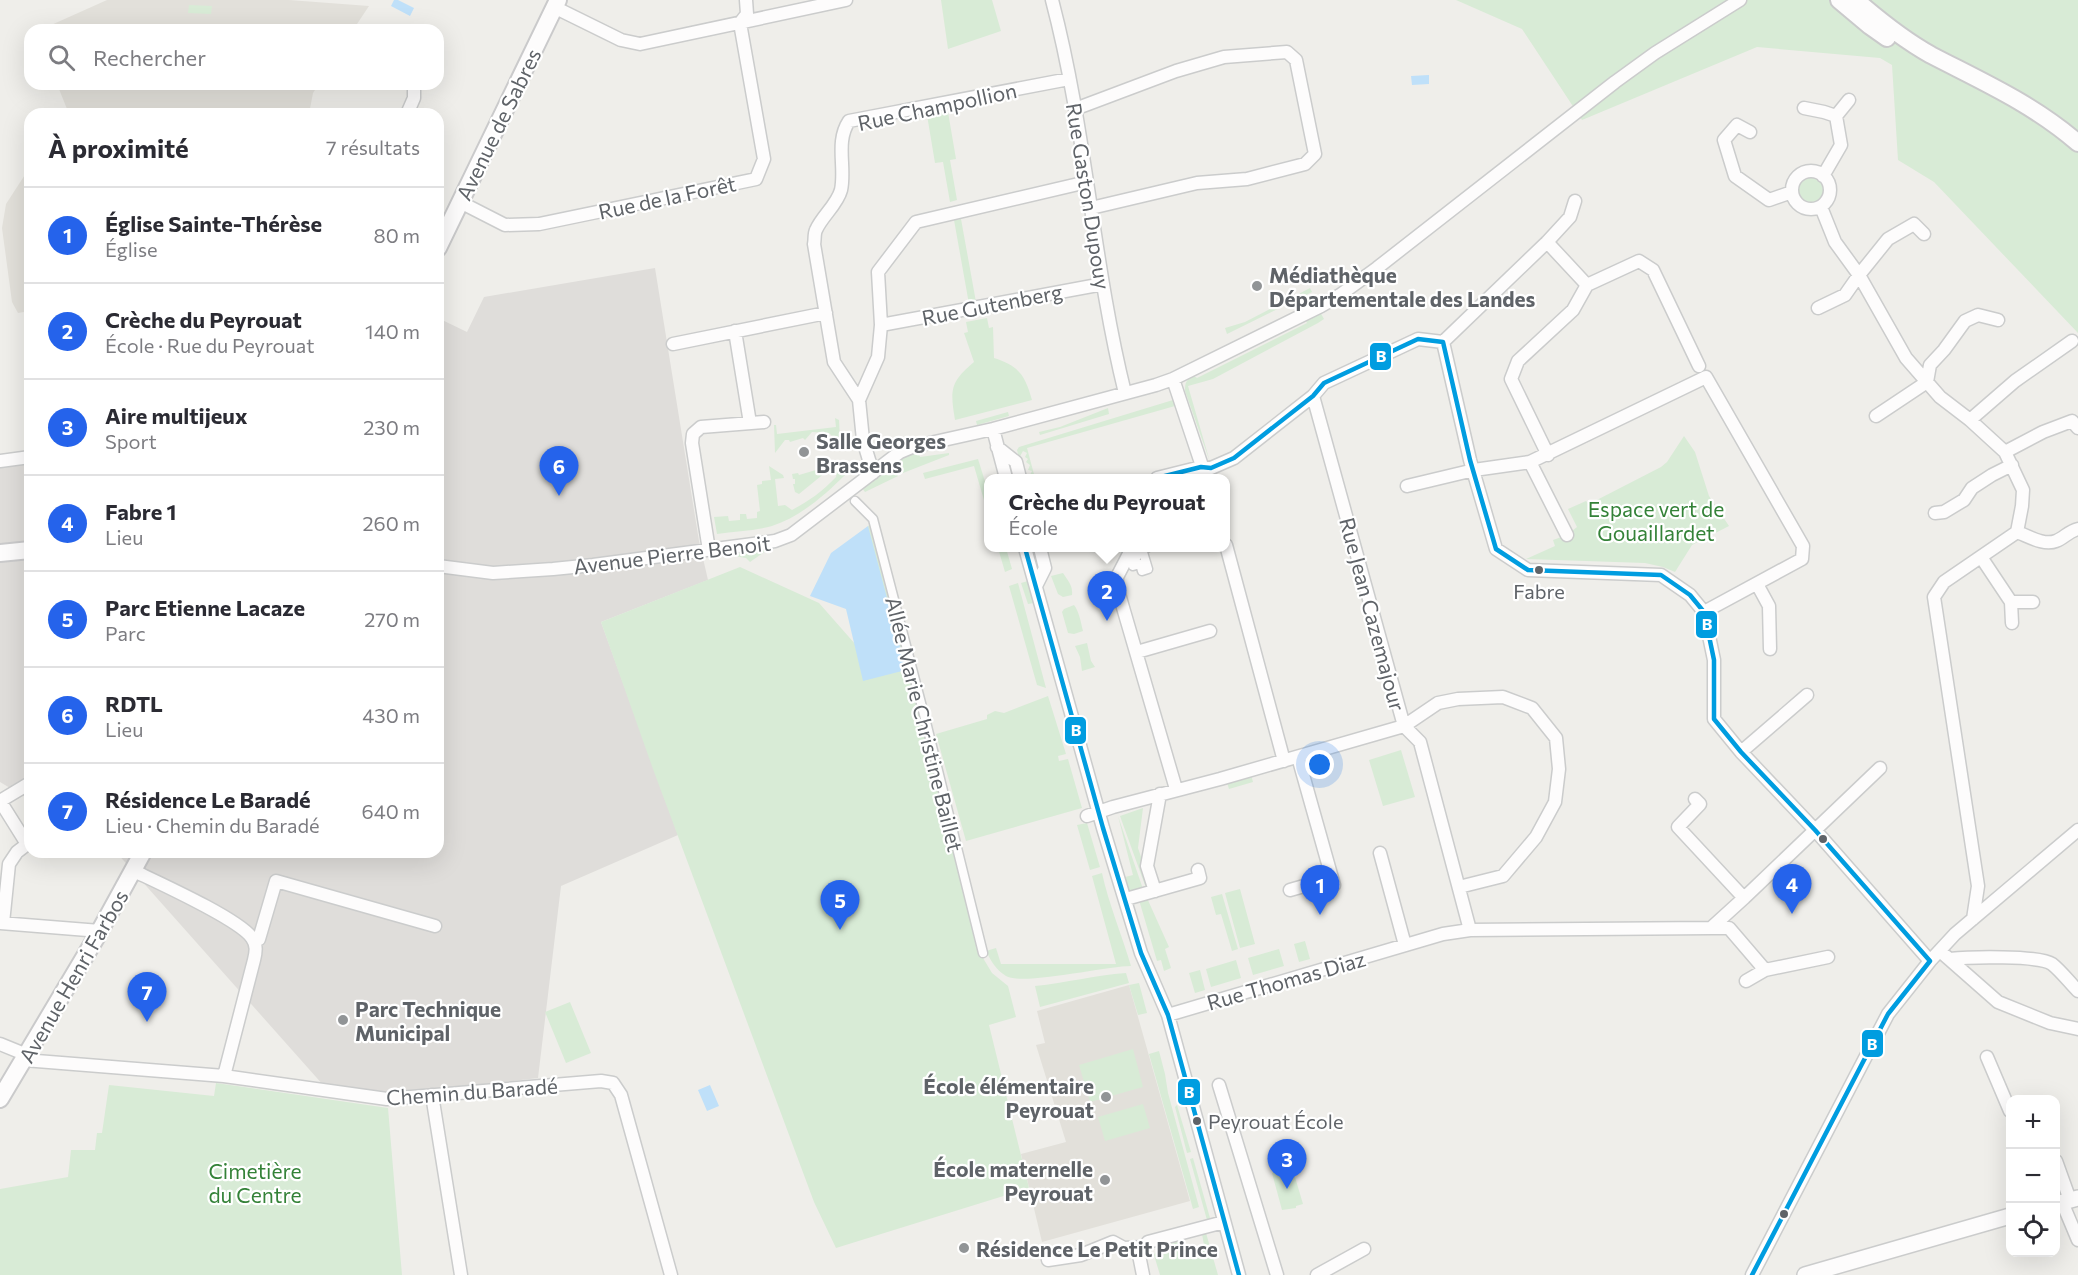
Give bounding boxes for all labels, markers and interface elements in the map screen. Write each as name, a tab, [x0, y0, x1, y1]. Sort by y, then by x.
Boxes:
search box	[24, 24, 444, 90]
icon: search	[45, 41, 78, 74]
text: Rechercher	[93, 44, 206, 71]
street label: Avenue de Sabres	[450, 44, 546, 204]
street label: Rue Champollion	[855, 77, 1019, 135]
street label: Rue Gaston Dupouy	[1062, 101, 1116, 291]
text: À proximité	[48, 132, 189, 163]
text: 7 résultats	[326, 135, 420, 159]
street label: Rue de la Forêt	[596, 170, 738, 224]
text: Église Sainte-Thérèse	[105, 210, 322, 237]
text: 1	[63, 223, 72, 247]
text: 80 m	[374, 223, 420, 247]
text: Église	[105, 237, 158, 261]
place label: Médiathèque Départementale des Landes	[1269, 262, 1536, 311]
street label: Rue Gutenberg	[920, 278, 1064, 330]
marker: Médiathèque Départementale des Landes	[1250, 279, 1264, 293]
text: Crèche du Peyrouat	[105, 306, 302, 333]
text: 2	[62, 319, 73, 343]
text: 140 m	[365, 319, 420, 343]
text: École · Rue du Peyrouat	[105, 333, 314, 357]
line badge: B	[1369, 342, 1392, 371]
text: B	[1376, 346, 1387, 365]
text: Aire multijeux	[105, 402, 247, 429]
text: 3	[62, 415, 73, 439]
text: 230 m	[363, 415, 420, 439]
place label: Salle Georges Brassens	[816, 428, 946, 477]
text: Sport	[105, 429, 157, 453]
marker: Salle Georges Brassens	[797, 445, 811, 459]
pin: 6	[540, 446, 578, 496]
popup	[984, 474, 1230, 552]
text: Crèche du Peyrouat	[1009, 488, 1205, 515]
park label: Espace vert de Gouaillardet	[1588, 496, 1724, 545]
text: Fabre 1	[105, 498, 176, 525]
text: 4	[61, 511, 74, 535]
text: 260 m	[362, 511, 420, 535]
text: École	[1009, 515, 1058, 539]
street label: Rue Jean Cazemajour	[1335, 515, 1411, 713]
text: Lieu	[105, 525, 143, 549]
street label: Avenue Pierre Benoit	[572, 530, 772, 578]
marker: Fabre	[1533, 564, 1545, 576]
pin: 2	[1088, 572, 1126, 621]
place label: Fabre	[1513, 579, 1565, 603]
text: Parc Etienne Lacaze	[105, 594, 305, 621]
street label: Allée Marie Christine Baillet	[881, 594, 969, 854]
text: 5	[62, 607, 73, 631]
text: 270 m	[364, 607, 420, 631]
line badge: B	[1695, 610, 1718, 639]
text: B	[1702, 614, 1713, 633]
text: Parc	[105, 621, 146, 645]
text: RDTL	[105, 690, 163, 717]
text: 6	[61, 703, 74, 727]
text: 430 m	[362, 703, 420, 727]
line badge: B	[1064, 716, 1087, 745]
text: Lieu	[105, 717, 143, 741]
text: B	[1071, 720, 1082, 739]
your location	[1305, 750, 1334, 779]
text: Résidence Le Baradé	[105, 786, 311, 813]
text: 7	[62, 799, 73, 823]
text: 640 m	[362, 799, 420, 823]
text: Lieu · Chemin du Baradé	[105, 813, 320, 837]
unlabelled marker	[1817, 833, 1829, 845]
pin: 4	[1772, 864, 1812, 914]
pin: 1	[1300, 866, 1340, 915]
pin: 5	[820, 880, 860, 930]
street label: Avenue Henri Farbos	[13, 885, 133, 1067]
street label: Rue Thomas Diaz	[1204, 945, 1368, 1015]
pin: 7	[128, 972, 166, 1022]
place label: Parc Technique Municipal	[355, 996, 501, 1045]
marker: Parc Technique Municipal	[336, 1013, 350, 1027]
line badge: B	[1861, 1029, 1884, 1058]
text: B	[1867, 1034, 1878, 1053]
street label: Chemin du Baradé	[385, 1073, 559, 1109]
place label: École élémentaire Peyrouat	[923, 1073, 1094, 1122]
line badge: B	[1177, 1078, 1201, 1106]
text: B	[1184, 1082, 1195, 1101]
marker: École élémentaire Peyrouat	[1099, 1090, 1113, 1104]
map controls	[2006, 1095, 2060, 1257]
button: +	[2006, 1095, 2060, 1149]
place label: Peyrouat École	[1208, 1109, 1343, 1133]
marker: Peyrouat École	[1191, 1115, 1203, 1127]
pin: 3	[1268, 1140, 1306, 1189]
button: −	[2006, 1149, 2060, 1203]
place label: École maternelle Peyrouat	[933, 1156, 1093, 1205]
park label: Cimetière du Centre	[208, 1158, 302, 1207]
marker: École maternelle Peyrouat	[1098, 1173, 1112, 1187]
button: locate	[2006, 1203, 2060, 1257]
unlabelled marker	[1778, 1208, 1790, 1220]
place label: Résidence Le Petit Prince	[976, 1236, 1218, 1261]
marker: Résidence Le Petit Prince	[957, 1241, 971, 1255]

